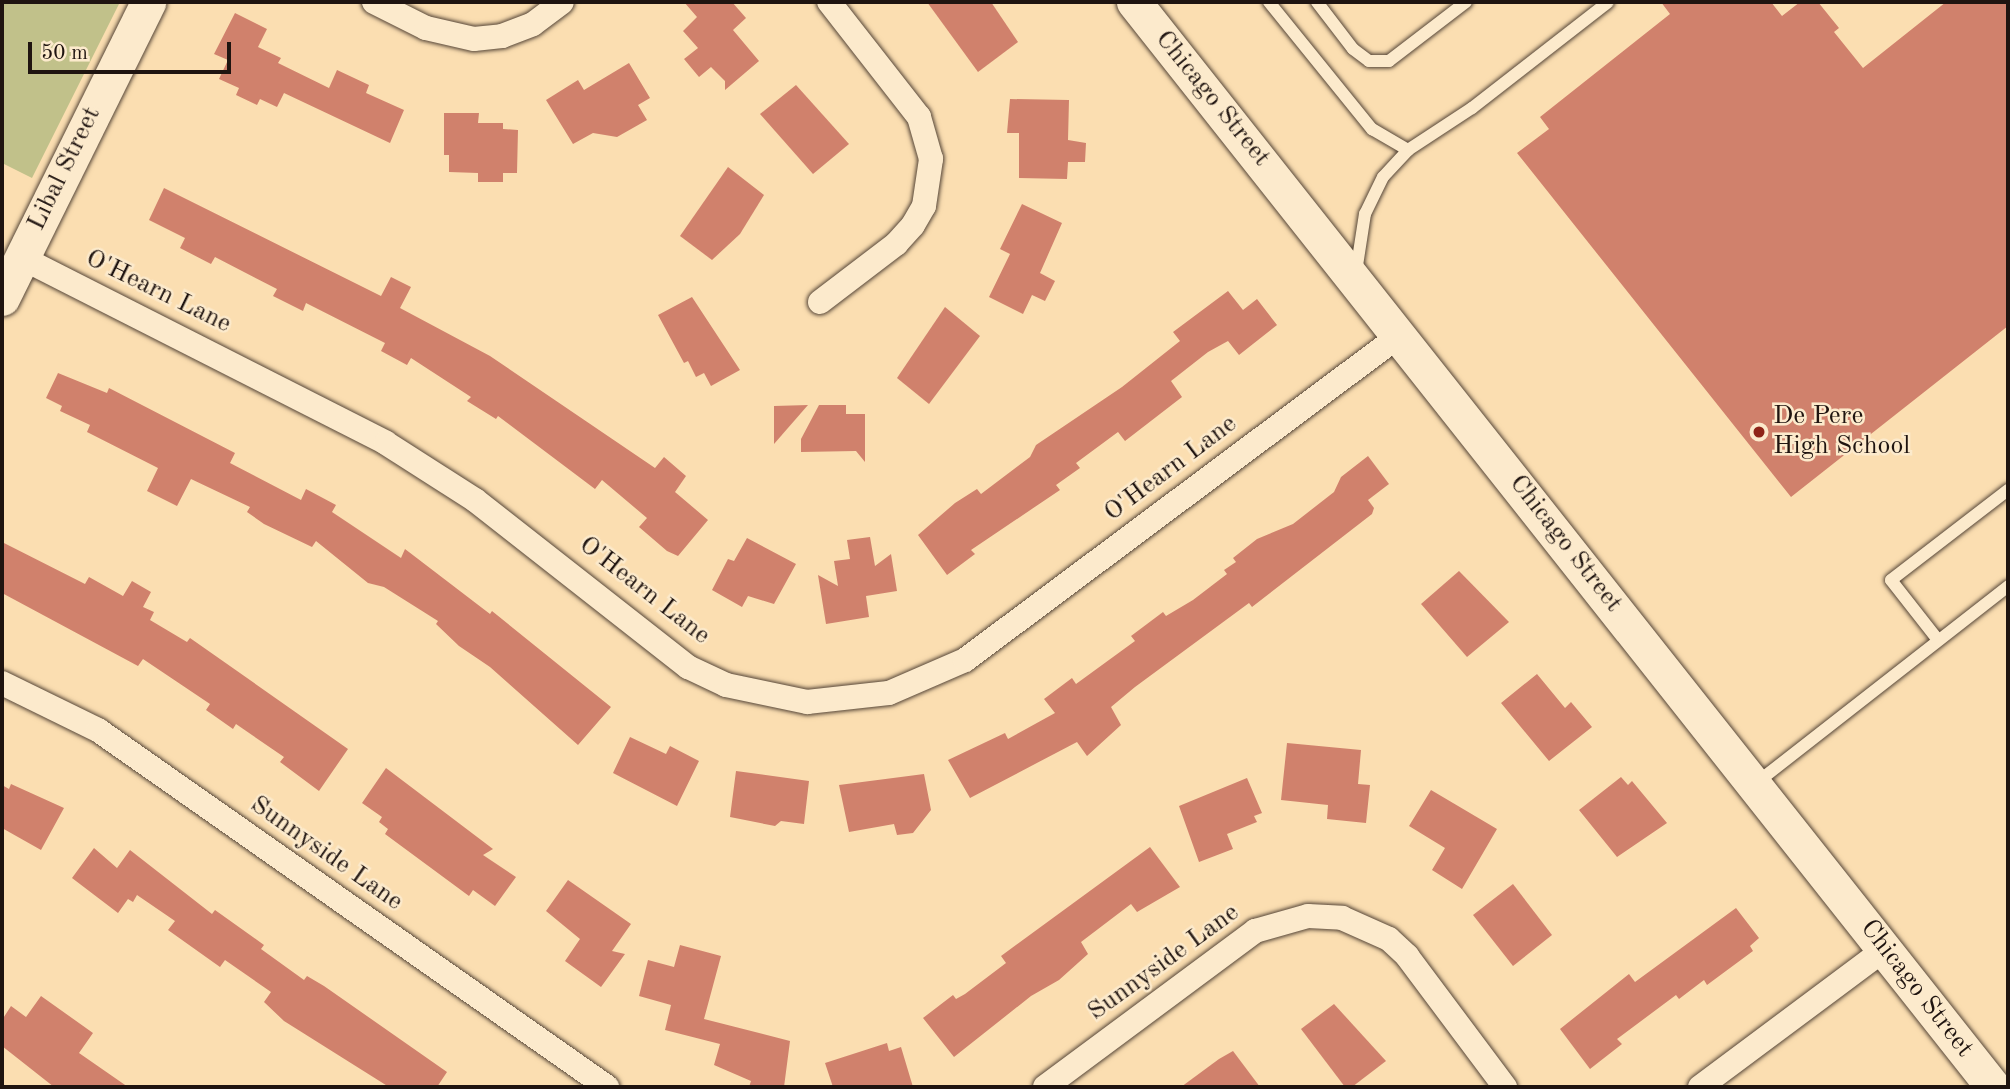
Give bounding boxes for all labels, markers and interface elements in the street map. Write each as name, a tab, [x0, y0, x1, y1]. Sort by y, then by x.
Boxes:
street label: Chicago Street	[1148, 25, 1276, 173]
scale bar	[32, 28, 234, 72]
text: 50 m	[41, 43, 88, 64]
street label: Libal Street	[22, 102, 108, 236]
street label: O'Hearn Lane	[80, 243, 236, 341]
place label: De Pere High School	[1773, 401, 1910, 462]
street label: O'Hearn Lane	[1099, 409, 1243, 529]
marker: De Pere High School	[1751, 424, 1767, 440]
street label: Chicago Street	[1502, 469, 1628, 619]
street label: O'Hearn Lane	[572, 530, 716, 652]
street label: Sunnyside Lane	[244, 790, 408, 918]
street label: Sunnyside Lane	[1082, 898, 1246, 1028]
street label: Chicago Street	[1853, 914, 1979, 1064]

